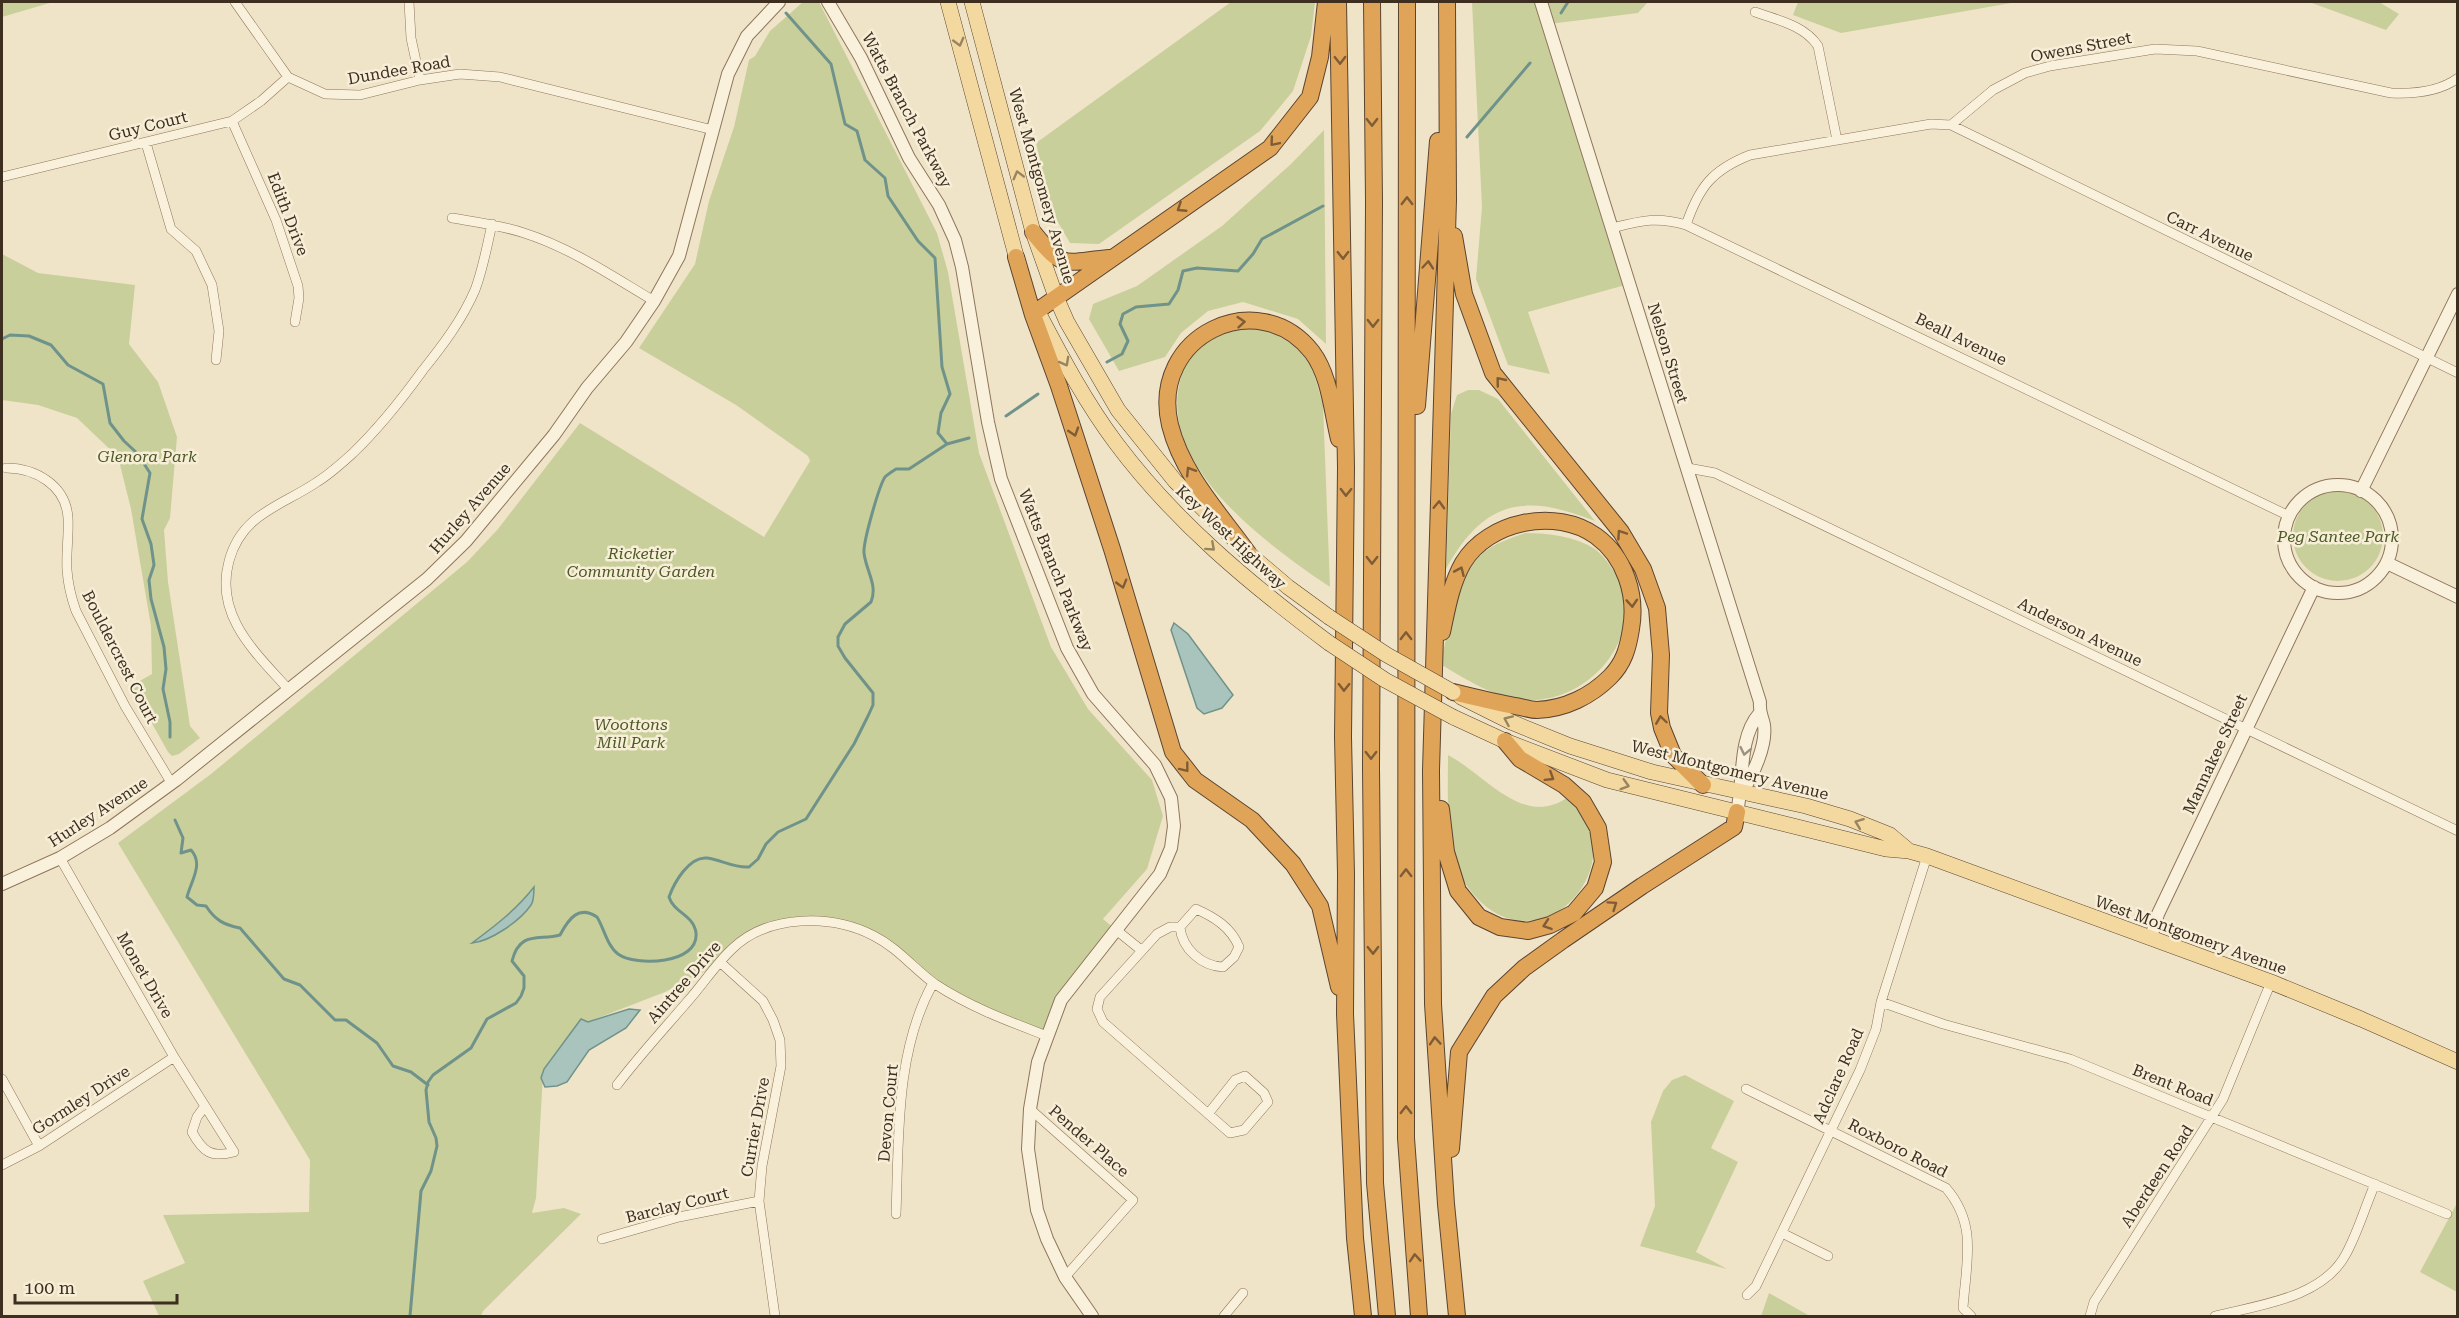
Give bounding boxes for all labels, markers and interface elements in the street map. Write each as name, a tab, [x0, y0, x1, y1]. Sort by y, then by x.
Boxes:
street label: Owens Street	[2029, 28, 2133, 66]
street label: Watts Branch Parkway	[858, 29, 956, 191]
one-way arrow	[952, 36, 964, 47]
street label: Dundee Road	[346, 52, 452, 88]
one-way arrow	[1333, 55, 1346, 64]
street label: West Montgomery Avenue	[1005, 86, 1079, 286]
street label: Guy Court	[107, 107, 189, 145]
one-way arrow	[1366, 118, 1378, 127]
one-way arrow	[1270, 135, 1281, 146]
street label: Edith Drive	[263, 170, 313, 259]
one-way arrow	[1013, 170, 1026, 180]
one-way arrow	[1401, 196, 1413, 205]
one-way arrow	[1177, 201, 1188, 212]
street label: Carr Avenue	[2163, 207, 2257, 265]
one-way arrow	[1337, 250, 1349, 259]
one-way arrow	[1421, 260, 1434, 269]
street label: Nelson Street	[1644, 301, 1692, 405]
street label: Beall Avenue	[1912, 309, 2010, 369]
one-way arrow	[1237, 316, 1246, 329]
one-way arrow	[1367, 319, 1379, 328]
one-way arrow	[1058, 356, 1069, 366]
one-way arrow	[1496, 377, 1507, 388]
one-way arrow	[1067, 426, 1079, 437]
park label: Glenora Park	[97, 447, 197, 466]
street label: Hurley Avenue	[425, 458, 515, 557]
one-way arrow	[1187, 467, 1198, 478]
street label: Key West Highway	[1172, 481, 1290, 593]
street label: Watts Branch Parkway	[1015, 486, 1097, 654]
one-way arrow	[1340, 487, 1352, 496]
one-way arrow	[1432, 500, 1445, 509]
park label: Peg Santee Park	[2276, 527, 2399, 546]
one-way arrow	[1618, 529, 1629, 540]
one-way arrow	[1204, 540, 1215, 551]
park label: Ricketier Community Garden	[567, 544, 715, 581]
one-way arrow	[1366, 556, 1378, 565]
one-way arrow	[1452, 567, 1464, 578]
one-way arrow	[1115, 579, 1128, 589]
street label: Bouldercrest Court	[78, 587, 162, 727]
street label: Anderson Avenue	[2015, 594, 2146, 670]
one-way arrow	[1625, 598, 1638, 607]
one-way arrow	[1400, 632, 1412, 641]
one-way arrow	[1338, 682, 1350, 691]
street label: Mannakee Street	[2179, 691, 2251, 817]
park label: Woottons Mill Park	[594, 715, 668, 752]
one-way arrow	[1503, 715, 1514, 727]
one-way arrow	[1655, 715, 1668, 725]
street label: West Montgomery Avenue	[1629, 736, 1831, 804]
one-way arrow	[1739, 746, 1752, 756]
one-way arrow	[1365, 751, 1377, 760]
one-way arrow	[1177, 761, 1188, 772]
one-way arrow	[1544, 769, 1555, 780]
street label: Hurley Avenue	[45, 773, 151, 851]
one-way arrow	[1619, 778, 1630, 790]
one-way arrow	[1854, 818, 1865, 830]
one-way arrow	[1400, 869, 1412, 878]
street label: West Montgomery Avenue	[2092, 891, 2290, 979]
one-way arrow	[1607, 901, 1618, 912]
one-way arrow	[1542, 918, 1553, 931]
street label: Monet Drive	[113, 929, 177, 1021]
street label: Aintree Drive	[643, 937, 725, 1027]
one-way arrow	[1367, 946, 1379, 955]
street label: Adclare Road	[1808, 1025, 1868, 1127]
one-way arrow	[1429, 1037, 1442, 1046]
street label: Brent Road	[2130, 1060, 2216, 1110]
street label: Gormley Drive	[29, 1061, 133, 1139]
street label: Devon Court	[874, 1063, 902, 1163]
street label: Currier Drive	[737, 1075, 773, 1178]
street label: Pender Place	[1045, 1101, 1133, 1181]
one-way arrow	[1400, 1106, 1412, 1115]
street label: Roxboro Road	[1845, 1115, 1951, 1181]
street label: Aberdeen Road	[2117, 1121, 2197, 1231]
street label: Barclay Court	[624, 1183, 731, 1227]
one-way arrow	[1408, 1254, 1421, 1263]
scale bar	[15, 1267, 177, 1305]
text: 100 m	[24, 1277, 75, 1298]

